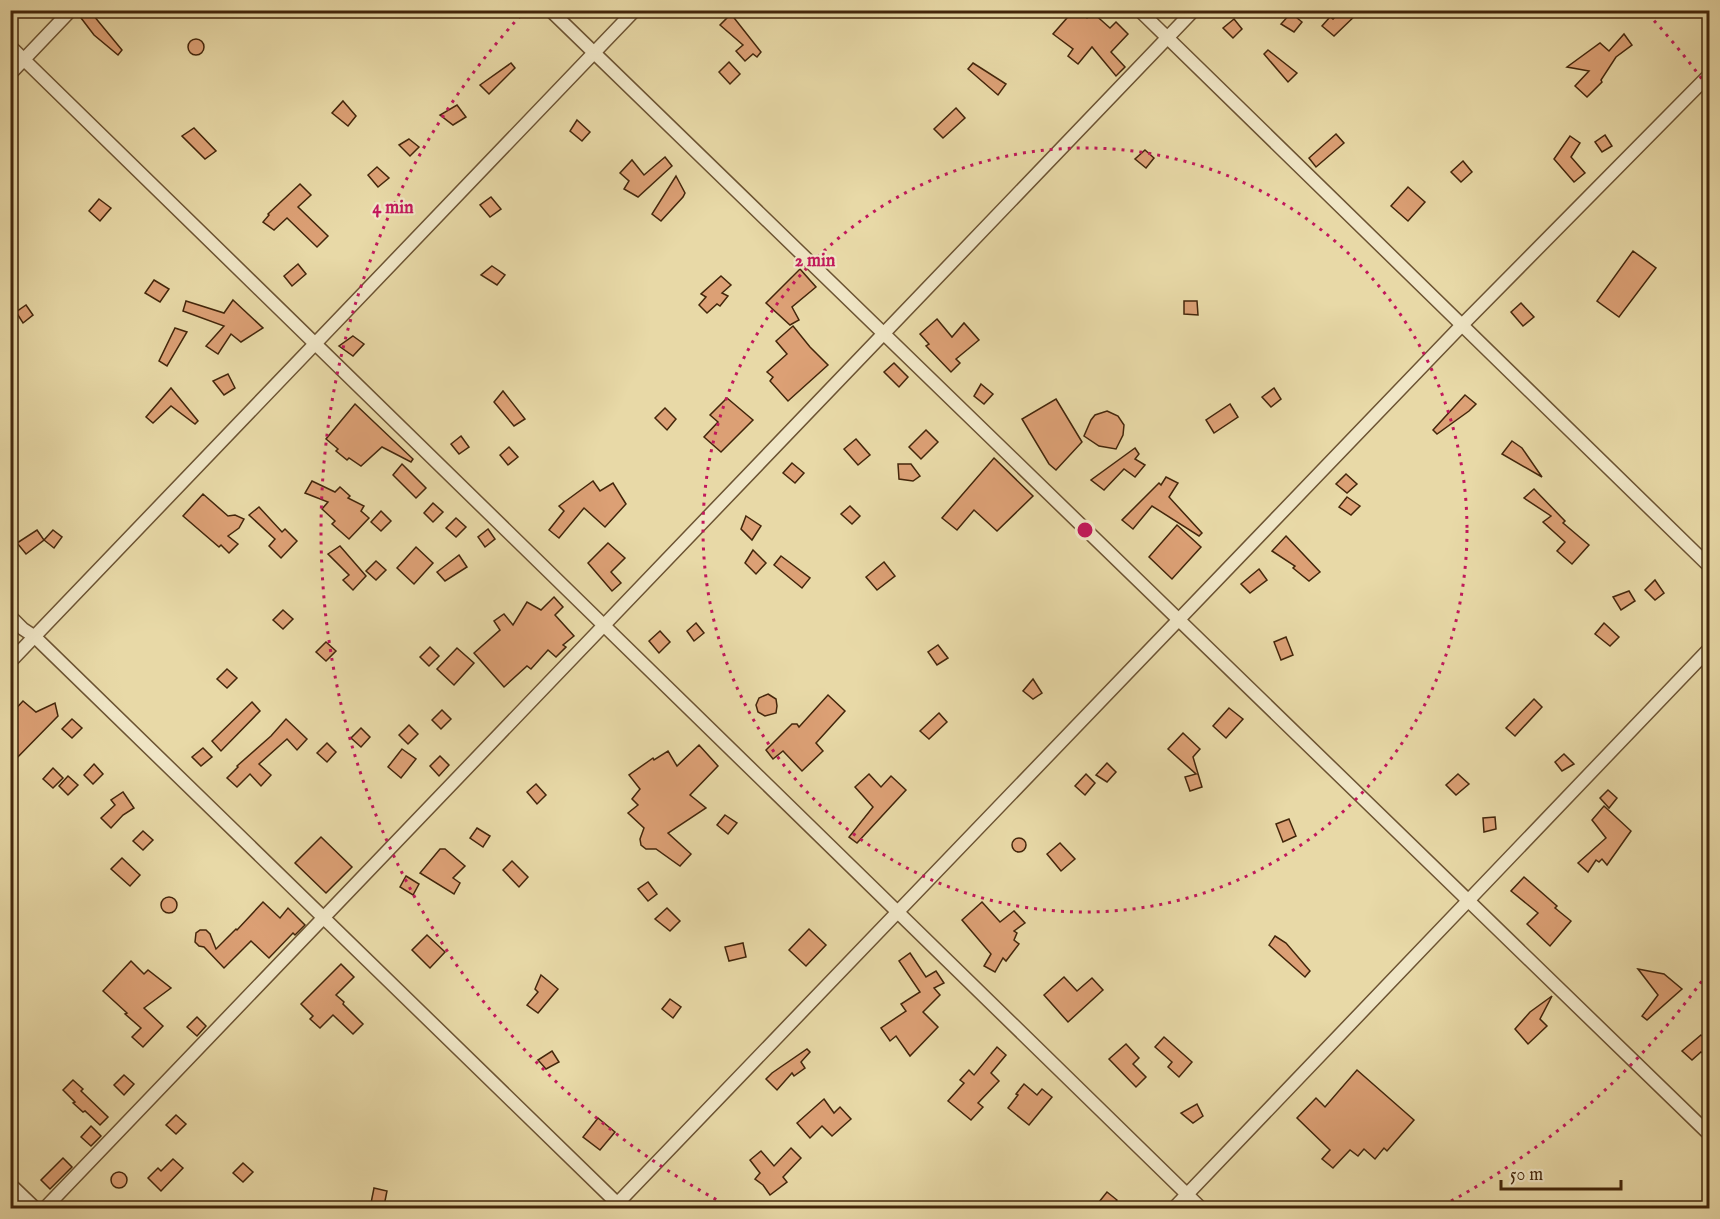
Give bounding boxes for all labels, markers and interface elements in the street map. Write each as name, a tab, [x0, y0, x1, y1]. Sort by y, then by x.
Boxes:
text: 4 min	[372, 197, 414, 220]
text: 2 min	[795, 250, 836, 273]
centre of rings	[1075, 520, 1095, 540]
scale bar	[1501, 1153, 1621, 1191]
text: 50 m	[1510, 1164, 1543, 1187]

